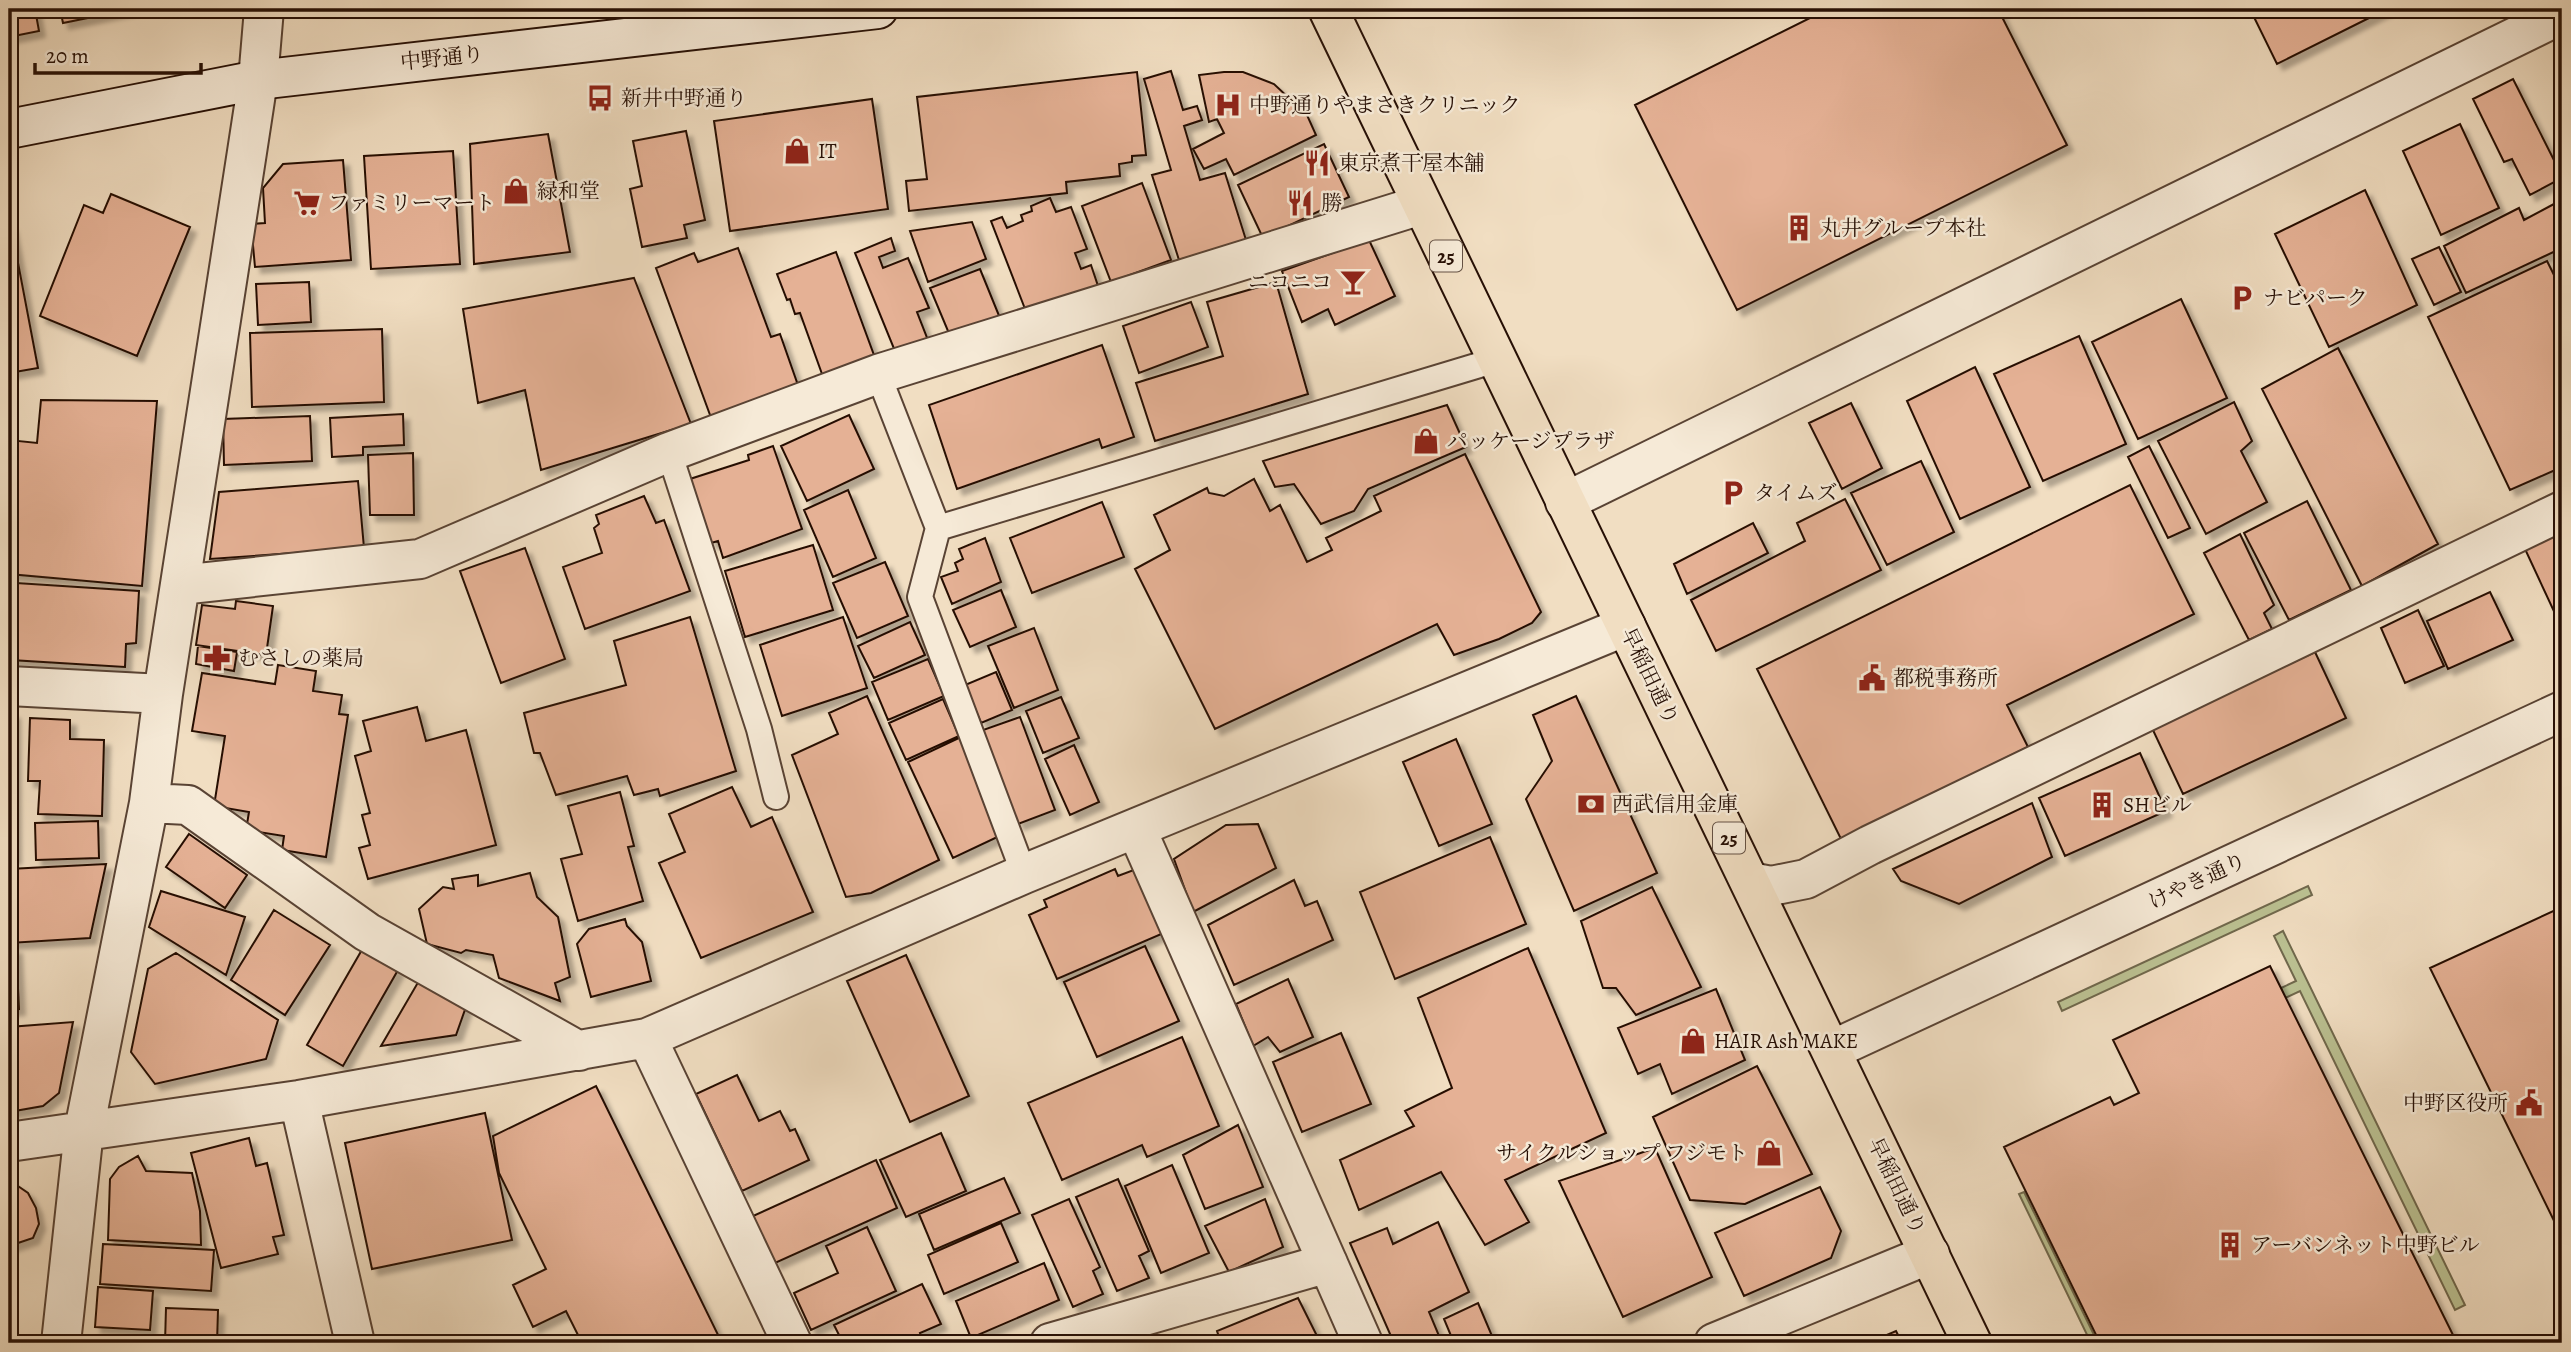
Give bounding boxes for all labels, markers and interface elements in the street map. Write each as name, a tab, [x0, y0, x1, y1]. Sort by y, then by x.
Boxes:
scale bar	[35, 32, 201, 76]
street label: 中野通り	[399, 40, 485, 76]
text: 20 m	[46, 42, 89, 70]
bus stop icon: 新井中野通り	[585, 83, 615, 113]
place label: 新井中野通り	[621, 84, 747, 112]
hospital icon: 中野通りやまさきクリニック	[1213, 90, 1243, 120]
place label: 中野通りやまさきクリニック	[1249, 91, 1521, 119]
shop icon: IT	[782, 136, 812, 166]
place label: IT	[818, 137, 837, 165]
restaurant icon: 東京煮干屋本舗	[1302, 148, 1332, 178]
place label: 東京煮干屋本舗	[1338, 149, 1485, 177]
shop icon: 緑和堂	[501, 176, 531, 206]
place label: 緑和堂	[537, 177, 600, 205]
supermarket icon: ファミリーマート	[292, 188, 322, 218]
restaurant icon: 勝	[1285, 188, 1315, 218]
place label: ファミリーマート	[328, 189, 496, 217]
place label: 勝	[1321, 189, 1342, 217]
building icon: 丸井グループ本社	[1784, 213, 1814, 243]
place label: 丸井グループ本社	[1820, 214, 1986, 242]
road number: 25	[1430, 240, 1462, 272]
bar icon: ニコニコ	[1338, 267, 1368, 297]
place label: ニコニコ	[1248, 268, 1332, 296]
parking icon: ナビパーク	[2227, 283, 2257, 313]
place label: ナビパーク	[2263, 284, 2368, 312]
shop icon: パッケージプラザ	[1411, 426, 1441, 456]
place label: パッケージプラザ	[1447, 427, 1615, 455]
parking icon: タイムズ	[1718, 478, 1748, 508]
place label: タイムズ	[1754, 479, 1838, 507]
street label: 早稲田通り	[1614, 623, 1686, 729]
pharmacy icon: むさしの薬局	[202, 643, 232, 673]
place label: むさしの薬局	[238, 644, 364, 672]
public building icon: 都税事務所	[1857, 663, 1887, 693]
place label: 都税事務所	[1893, 664, 1998, 692]
bank icon: 西武信用金庫	[1576, 789, 1606, 819]
place label: 西武信用金庫	[1612, 790, 1738, 818]
building icon: SHビル	[2087, 790, 2117, 820]
place label: SHビル	[2123, 791, 2192, 819]
road number: 25	[1713, 822, 1745, 853]
street label: けやき通り	[2144, 846, 2250, 916]
shop icon: HAIR Ash MAKE	[1678, 1026, 1708, 1056]
place label: HAIR Ash MAKE	[1714, 1027, 1858, 1055]
public building icon: 中野区役所	[2514, 1088, 2544, 1118]
place label: 中野区役所	[2403, 1089, 2508, 1117]
street label: 早稲田通り	[1861, 1133, 1933, 1239]
shop icon: サイクルショップ フジモト	[1754, 1138, 1784, 1168]
place label: サイクルショップ フジモト	[1496, 1139, 1748, 1167]
building icon: アーバンネット中野ビル	[2215, 1230, 2245, 1260]
place label: アーバンネット中野ビル	[2251, 1231, 2480, 1259]

